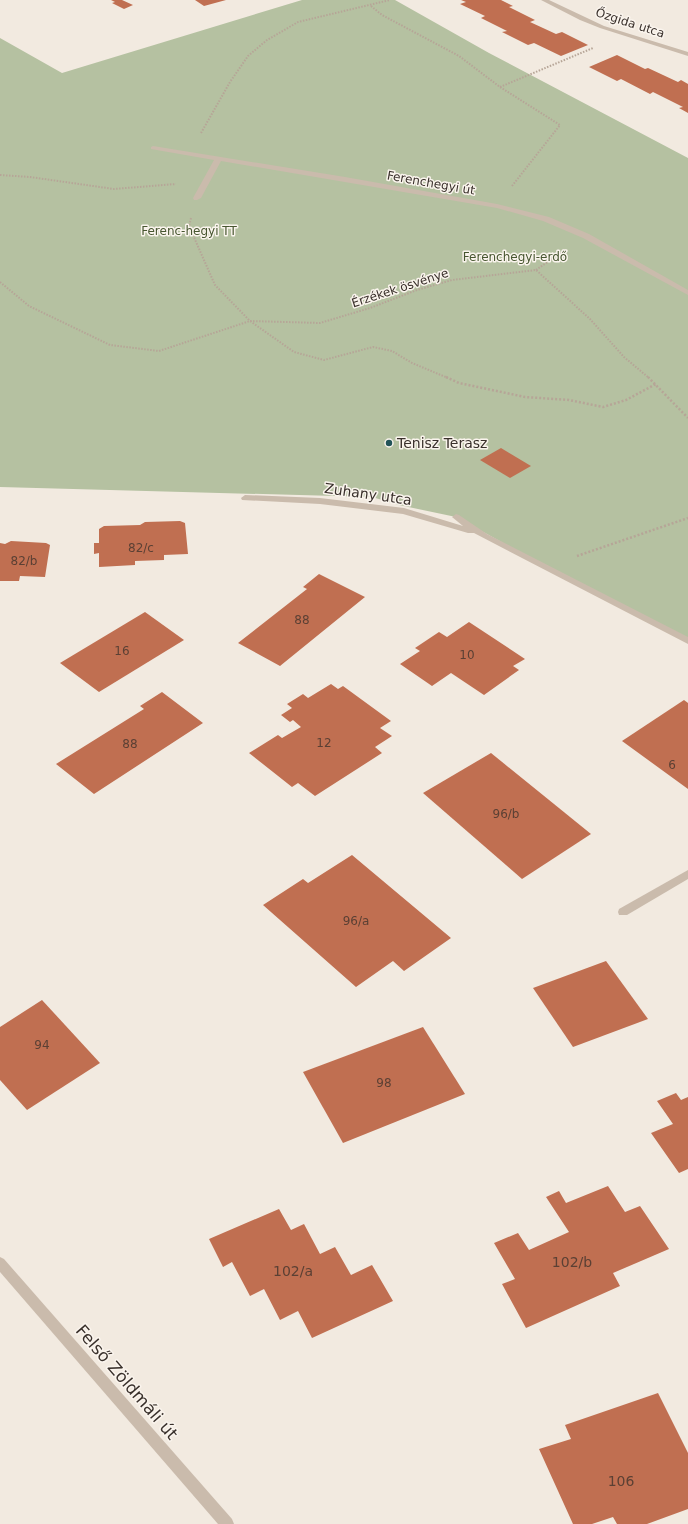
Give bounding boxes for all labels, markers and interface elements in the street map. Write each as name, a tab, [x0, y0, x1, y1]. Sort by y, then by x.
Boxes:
street label: Őzgida utca	[594, 4, 667, 41]
street label: Ferenchegyi út	[386, 168, 476, 198]
park label: Ferenc-hegyi TT	[141, 224, 237, 238]
park label: Ferenchegyi-erdő	[463, 250, 567, 264]
street label: Érzékek ösvénye	[349, 265, 450, 310]
place label: Tenisz Terasz	[396, 435, 487, 451]
marker: Tenisz Terasz	[384, 438, 394, 448]
street label: Zuhany utca	[323, 480, 413, 508]
house number: 82/c	[128, 541, 154, 555]
house number: 82/b	[11, 554, 37, 568]
house number: 88	[294, 613, 310, 627]
house number: 16	[114, 644, 130, 658]
house number: 10	[459, 648, 475, 662]
house number: 12	[316, 736, 332, 750]
house number: 88	[122, 737, 138, 751]
house number: 6	[668, 758, 676, 772]
house number: 96/b	[493, 807, 519, 821]
house number: 96/a	[343, 914, 369, 928]
house number: 94	[34, 1038, 50, 1052]
house number: 98	[376, 1076, 392, 1090]
house number: 102/b	[552, 1254, 592, 1270]
house number: 102/a	[273, 1263, 313, 1279]
street label: Felső Zöldmáli út	[72, 1321, 182, 1444]
house number: 106	[608, 1473, 634, 1489]

